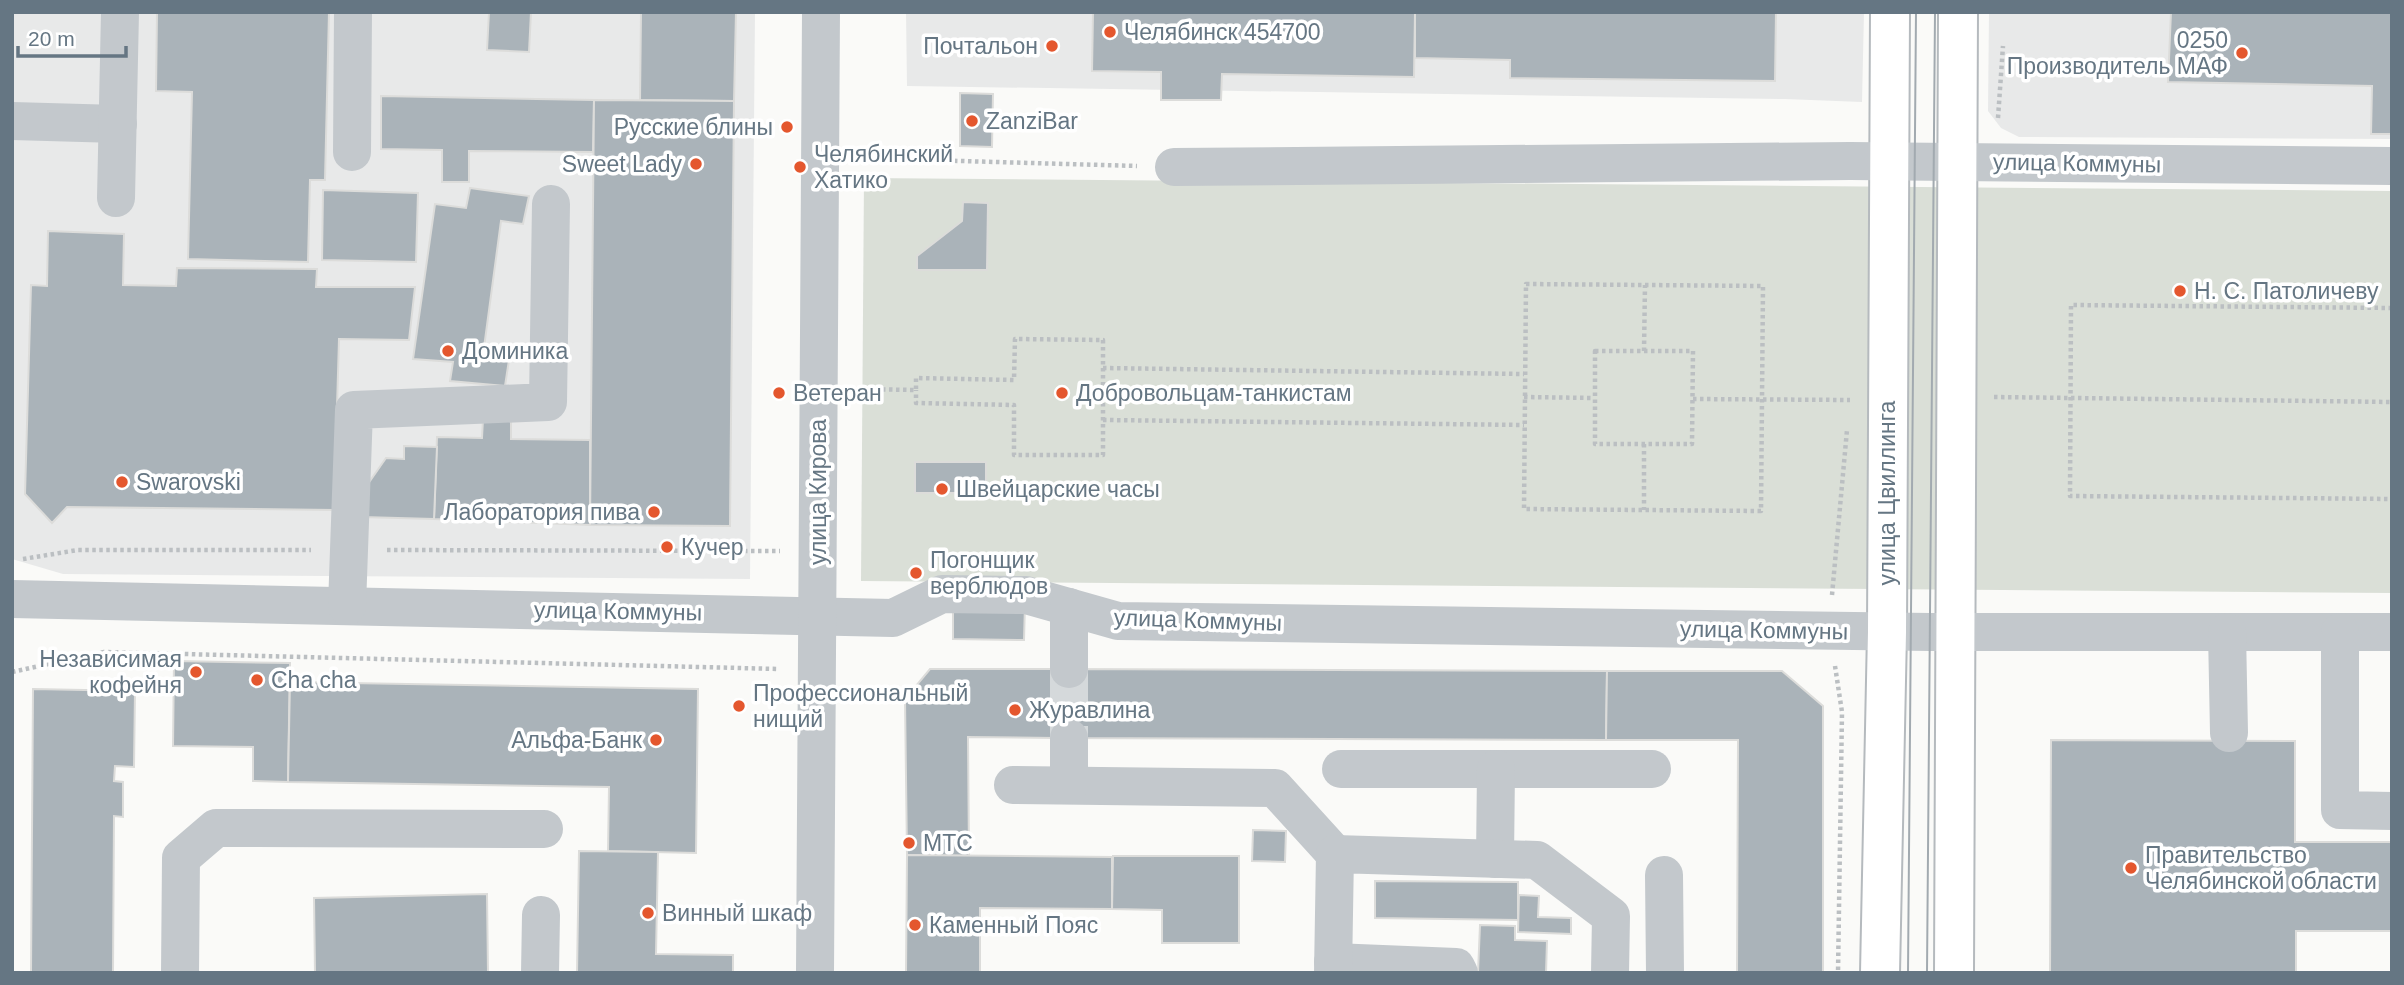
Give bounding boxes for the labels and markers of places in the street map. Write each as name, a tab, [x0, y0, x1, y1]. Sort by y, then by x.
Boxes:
place label: Челябинск 454700	[1124, 19, 1321, 45]
marker: Челябинск 454700	[1102, 24, 1118, 40]
place label: 0250 Производитель МАФ	[2007, 27, 2228, 79]
place label: Почтальон	[923, 33, 1038, 59]
marker: Почтальон	[1044, 38, 1060, 54]
marker: 0250 Производитель МАФ	[2234, 45, 2250, 61]
place label: ZanziBar	[986, 108, 1078, 134]
marker: ZanziBar	[964, 113, 980, 129]
place label: Русские блины	[614, 114, 773, 140]
marker: Русские блины	[779, 119, 795, 135]
place label: Челябинский Хатико	[814, 141, 953, 193]
place label: Sweet Lady	[562, 151, 682, 177]
marker: Sweet Lady	[688, 156, 704, 172]
marker: Челябинский Хатико	[792, 159, 808, 175]
place label: Н. С. Патоличеву	[2194, 278, 2379, 304]
marker: Н. С. Патоличеву	[2172, 283, 2188, 299]
place label: Доминика	[462, 338, 568, 364]
marker: Доминика	[440, 343, 456, 359]
place label: Ветеран	[793, 380, 882, 406]
place label: Добровольцам-танкистам	[1076, 380, 1352, 406]
marker: Ветеран	[771, 385, 787, 401]
marker: Добровольцам-танкистам	[1054, 385, 1070, 401]
place label: Swarovski	[136, 469, 241, 495]
marker: Swarovski	[114, 474, 130, 490]
place label: Швейцарские часы	[956, 476, 1160, 502]
marker: Швейцарские часы	[934, 481, 950, 497]
place label: Лаборатория пива	[443, 499, 640, 525]
marker: Лаборатория пива	[646, 504, 662, 520]
place label: Кучер	[681, 534, 743, 560]
marker: Кучер	[659, 539, 675, 555]
place label: Погонщик верблюдов	[930, 547, 1048, 599]
marker: Погонщик верблюдов	[908, 565, 924, 581]
place label: Независимая кофейня	[39, 646, 182, 698]
marker: Независимая кофейня	[188, 664, 204, 680]
place label: Cha cha	[271, 667, 357, 693]
marker: Cha cha	[249, 672, 265, 688]
place label: Профессиональный нищий	[753, 680, 968, 732]
place label: Журавлина	[1029, 697, 1150, 723]
marker: Профессиональный нищий	[731, 698, 747, 714]
marker: Журавлина	[1007, 702, 1023, 718]
place label: Альфа-Банк	[511, 727, 643, 753]
marker: Альфа-Банк	[648, 732, 664, 748]
place label: МТС	[923, 830, 973, 856]
marker: МТС	[901, 835, 917, 851]
place label: Правительство Челябинской области	[2145, 842, 2377, 894]
marker: Правительство Челябинской области	[2123, 860, 2139, 876]
place label: Винный шкаф	[662, 900, 812, 926]
marker: Винный шкаф	[640, 905, 656, 921]
place label: Каменный Пояс	[929, 912, 1098, 938]
marker: Каменный Пояс	[907, 917, 923, 933]

